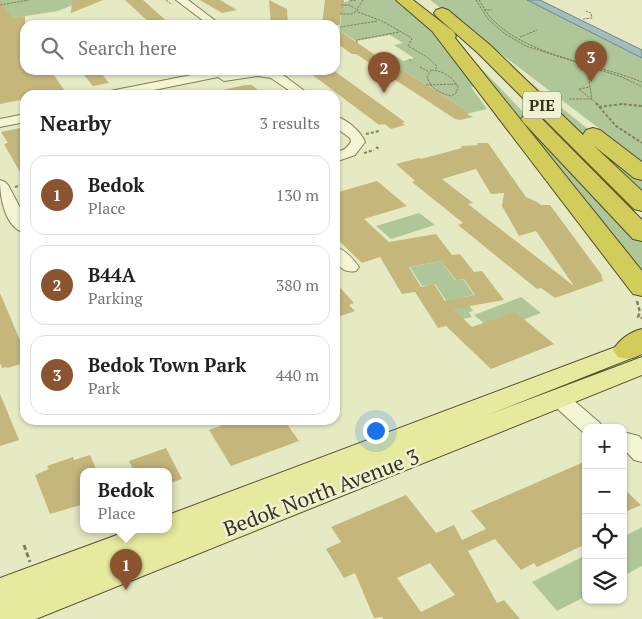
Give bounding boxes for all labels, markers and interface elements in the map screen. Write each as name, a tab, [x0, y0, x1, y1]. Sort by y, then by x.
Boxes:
search box	[20, 20, 340, 75]
icon: search	[38, 34, 66, 62]
text: Search here	[78, 35, 177, 60]
pin: 3	[575, 41, 607, 82]
pin: 2	[368, 52, 400, 93]
road number: PIE	[523, 92, 561, 118]
text: Nearby	[40, 109, 111, 137]
text: 3 results	[260, 112, 320, 134]
text: Bedok	[88, 172, 144, 197]
text: 1	[52, 184, 62, 206]
text: 130 m	[276, 184, 319, 206]
text: Place	[88, 197, 126, 219]
text: B44A	[88, 262, 136, 287]
text: 2	[52, 274, 62, 296]
text: 380 m	[276, 274, 319, 296]
text: Parking	[88, 287, 143, 309]
text: Bedok Town Park	[88, 352, 246, 377]
text: 3	[52, 364, 62, 386]
text: 440 m	[276, 364, 319, 386]
text: Park	[88, 377, 120, 399]
your location	[363, 418, 389, 444]
map controls	[582, 424, 627, 604]
button: +	[582, 424, 627, 469]
street label: Bedok North Avenue 3	[219, 442, 423, 542]
popup	[80, 468, 172, 533]
button: −	[582, 469, 627, 514]
text: Bedok	[98, 477, 154, 502]
text: Place	[98, 502, 136, 524]
button: locate	[582, 514, 627, 559]
pin: 1	[110, 549, 142, 590]
button: layers	[582, 559, 627, 604]

